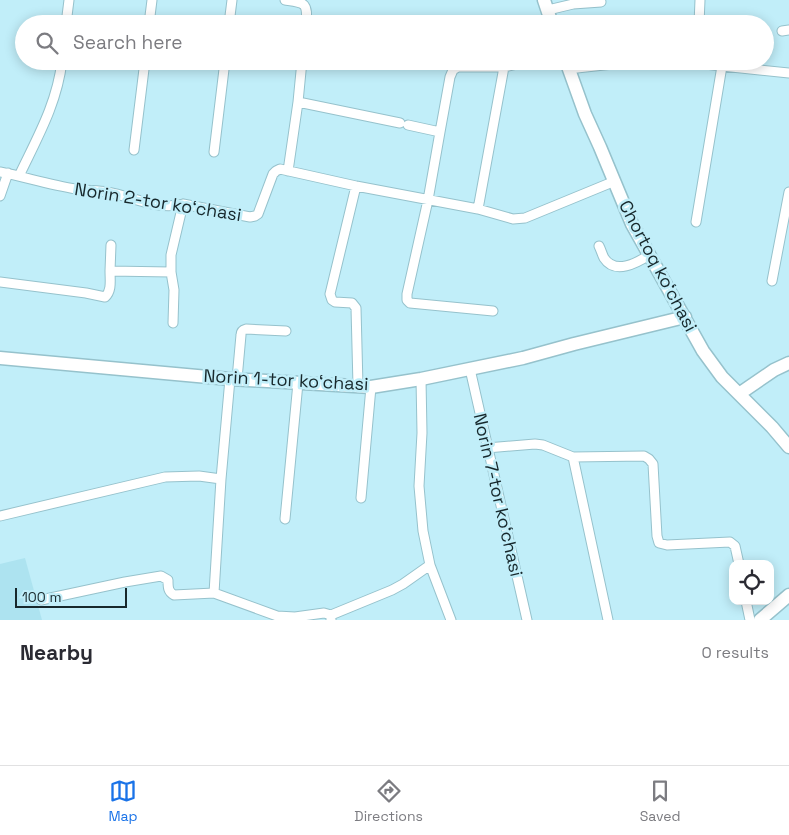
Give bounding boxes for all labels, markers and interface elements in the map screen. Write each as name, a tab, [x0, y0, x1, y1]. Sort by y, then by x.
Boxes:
search box	[15, 15, 774, 70]
icon: search	[33, 29, 61, 57]
text: Search here	[73, 30, 183, 55]
street label: Norin 2-tor koʻchasi	[73, 177, 243, 226]
street label: Chortoq koʻchasi	[614, 196, 703, 335]
street label: Norin 1-tor koʻchasi	[203, 364, 369, 395]
street label: Norin 7-tor koʻchasi	[469, 411, 528, 579]
map controls	[729, 560, 774, 605]
button: locate	[729, 560, 774, 605]
scale bar	[15, 585, 128, 608]
text: 100 m	[22, 588, 61, 606]
text: Nearby	[20, 639, 93, 666]
text: 0 results	[701, 642, 769, 663]
tab: Map	[108, 777, 138, 825]
tab: Directions	[354, 777, 423, 825]
tab: Saved	[640, 777, 681, 825]

